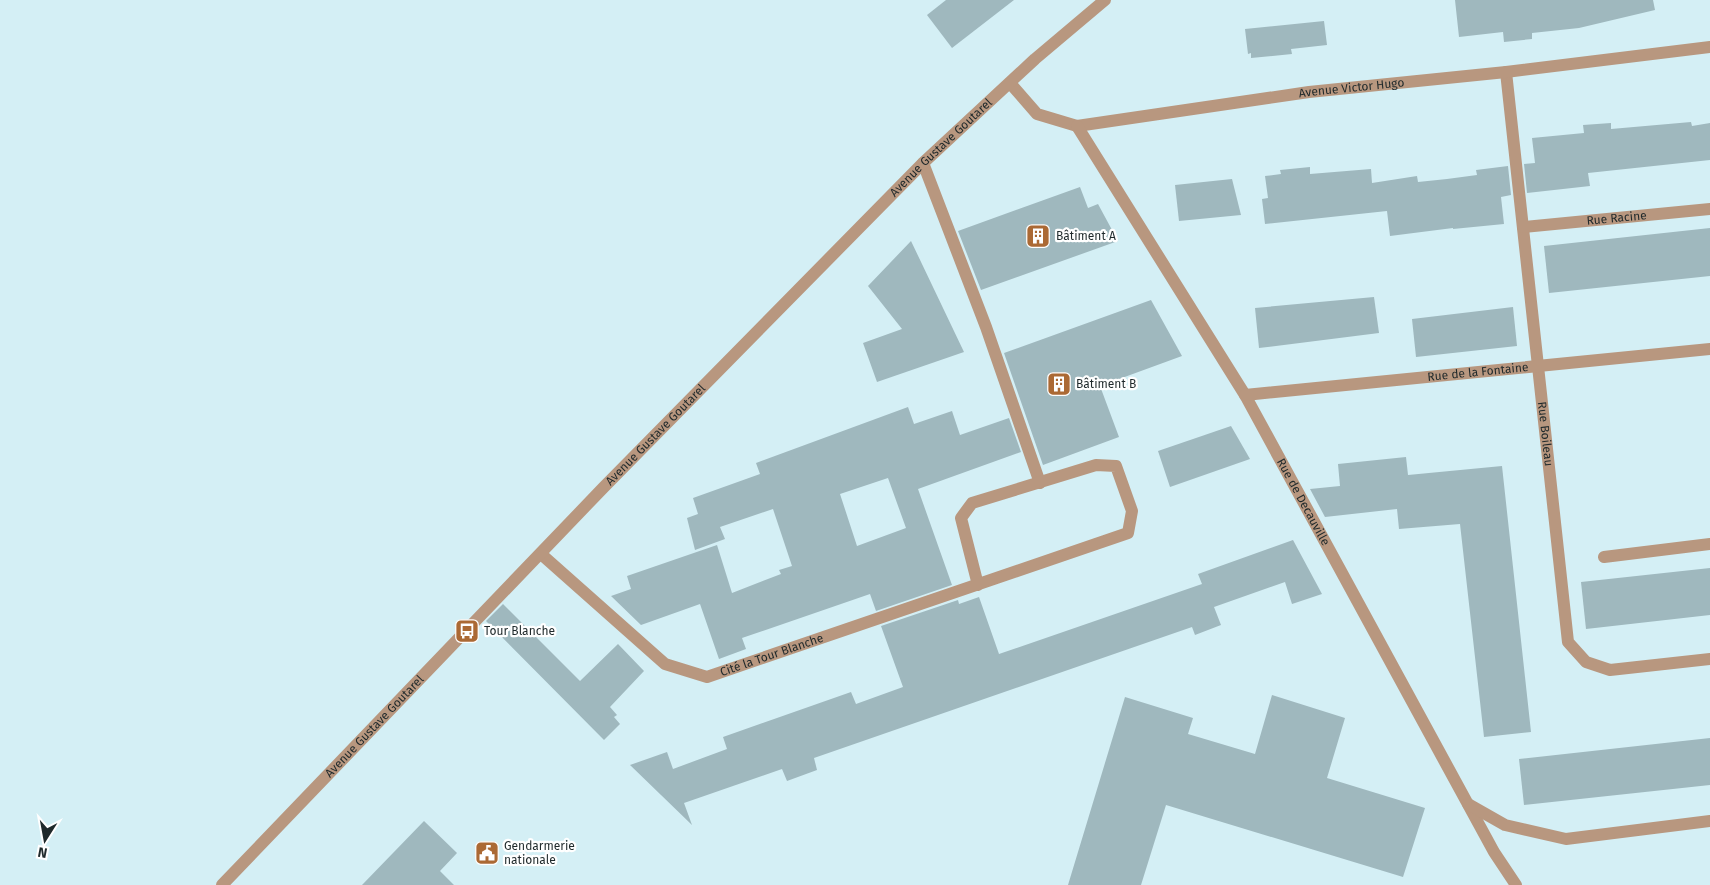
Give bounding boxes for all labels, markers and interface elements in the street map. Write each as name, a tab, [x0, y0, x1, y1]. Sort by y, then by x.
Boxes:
street label: Avenue Victor Hugo	[1298, 75, 1405, 100]
street label: Avenue Gustave Goutarel	[887, 95, 995, 200]
street label: Rue Racine	[1586, 208, 1647, 228]
building icon: Bâtiment A	[1025, 223, 1051, 249]
place label: Bâtiment A	[1056, 229, 1116, 243]
street label: Rue de la Fontaine	[1427, 360, 1529, 384]
building icon: Bâtiment B	[1046, 371, 1072, 397]
place label: Bâtiment B	[1076, 377, 1136, 391]
street label: Avenue Gustave Goutarel	[603, 381, 709, 488]
street label: Rue Boileau	[1535, 401, 1556, 467]
street label: Rue de Decauville	[1274, 456, 1333, 548]
bus stop icon: Tour Blanche	[454, 618, 480, 644]
place label: Tour Blanche	[484, 624, 555, 638]
street label: Cité la Tour Blanche	[718, 631, 825, 679]
street label: Avenue Gustave Goutarel	[322, 672, 427, 780]
north arrow	[20, 815, 70, 865]
place label: Gendarmerie nationale	[504, 839, 575, 867]
public building icon: Gendarmerie nationale	[474, 840, 500, 866]
text: N	[36, 843, 49, 862]

